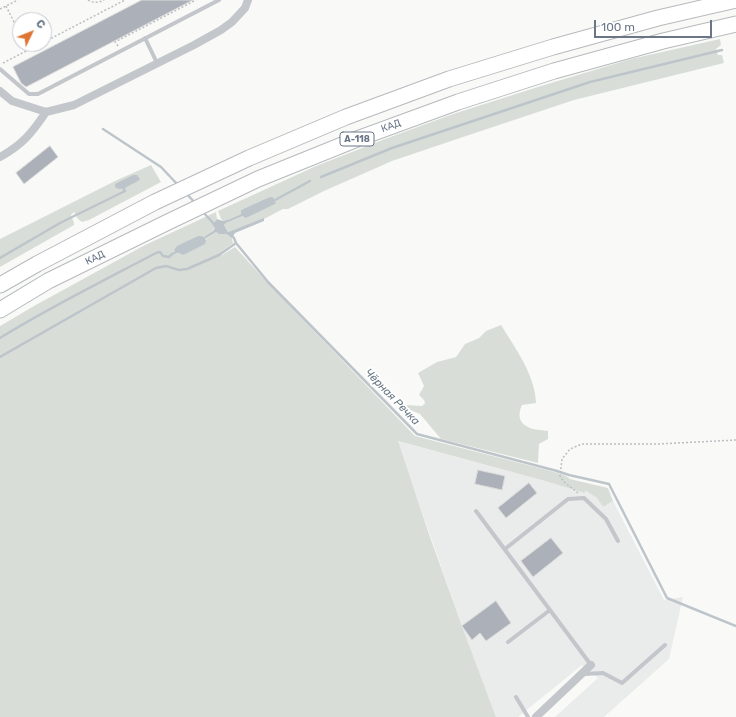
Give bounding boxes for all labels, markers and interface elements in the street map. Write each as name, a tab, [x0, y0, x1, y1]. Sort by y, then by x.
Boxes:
north arrow	[12, 12, 52, 52]
scale bar	[596, 12, 714, 38]
text: С	[33, 17, 48, 31]
text: 100 m	[601, 20, 635, 34]
street label: КАД	[379, 117, 403, 135]
road number: А-118	[340, 132, 374, 146]
street label: КАД	[83, 248, 107, 268]
water label: Чёрная Речка	[362, 366, 422, 428]

